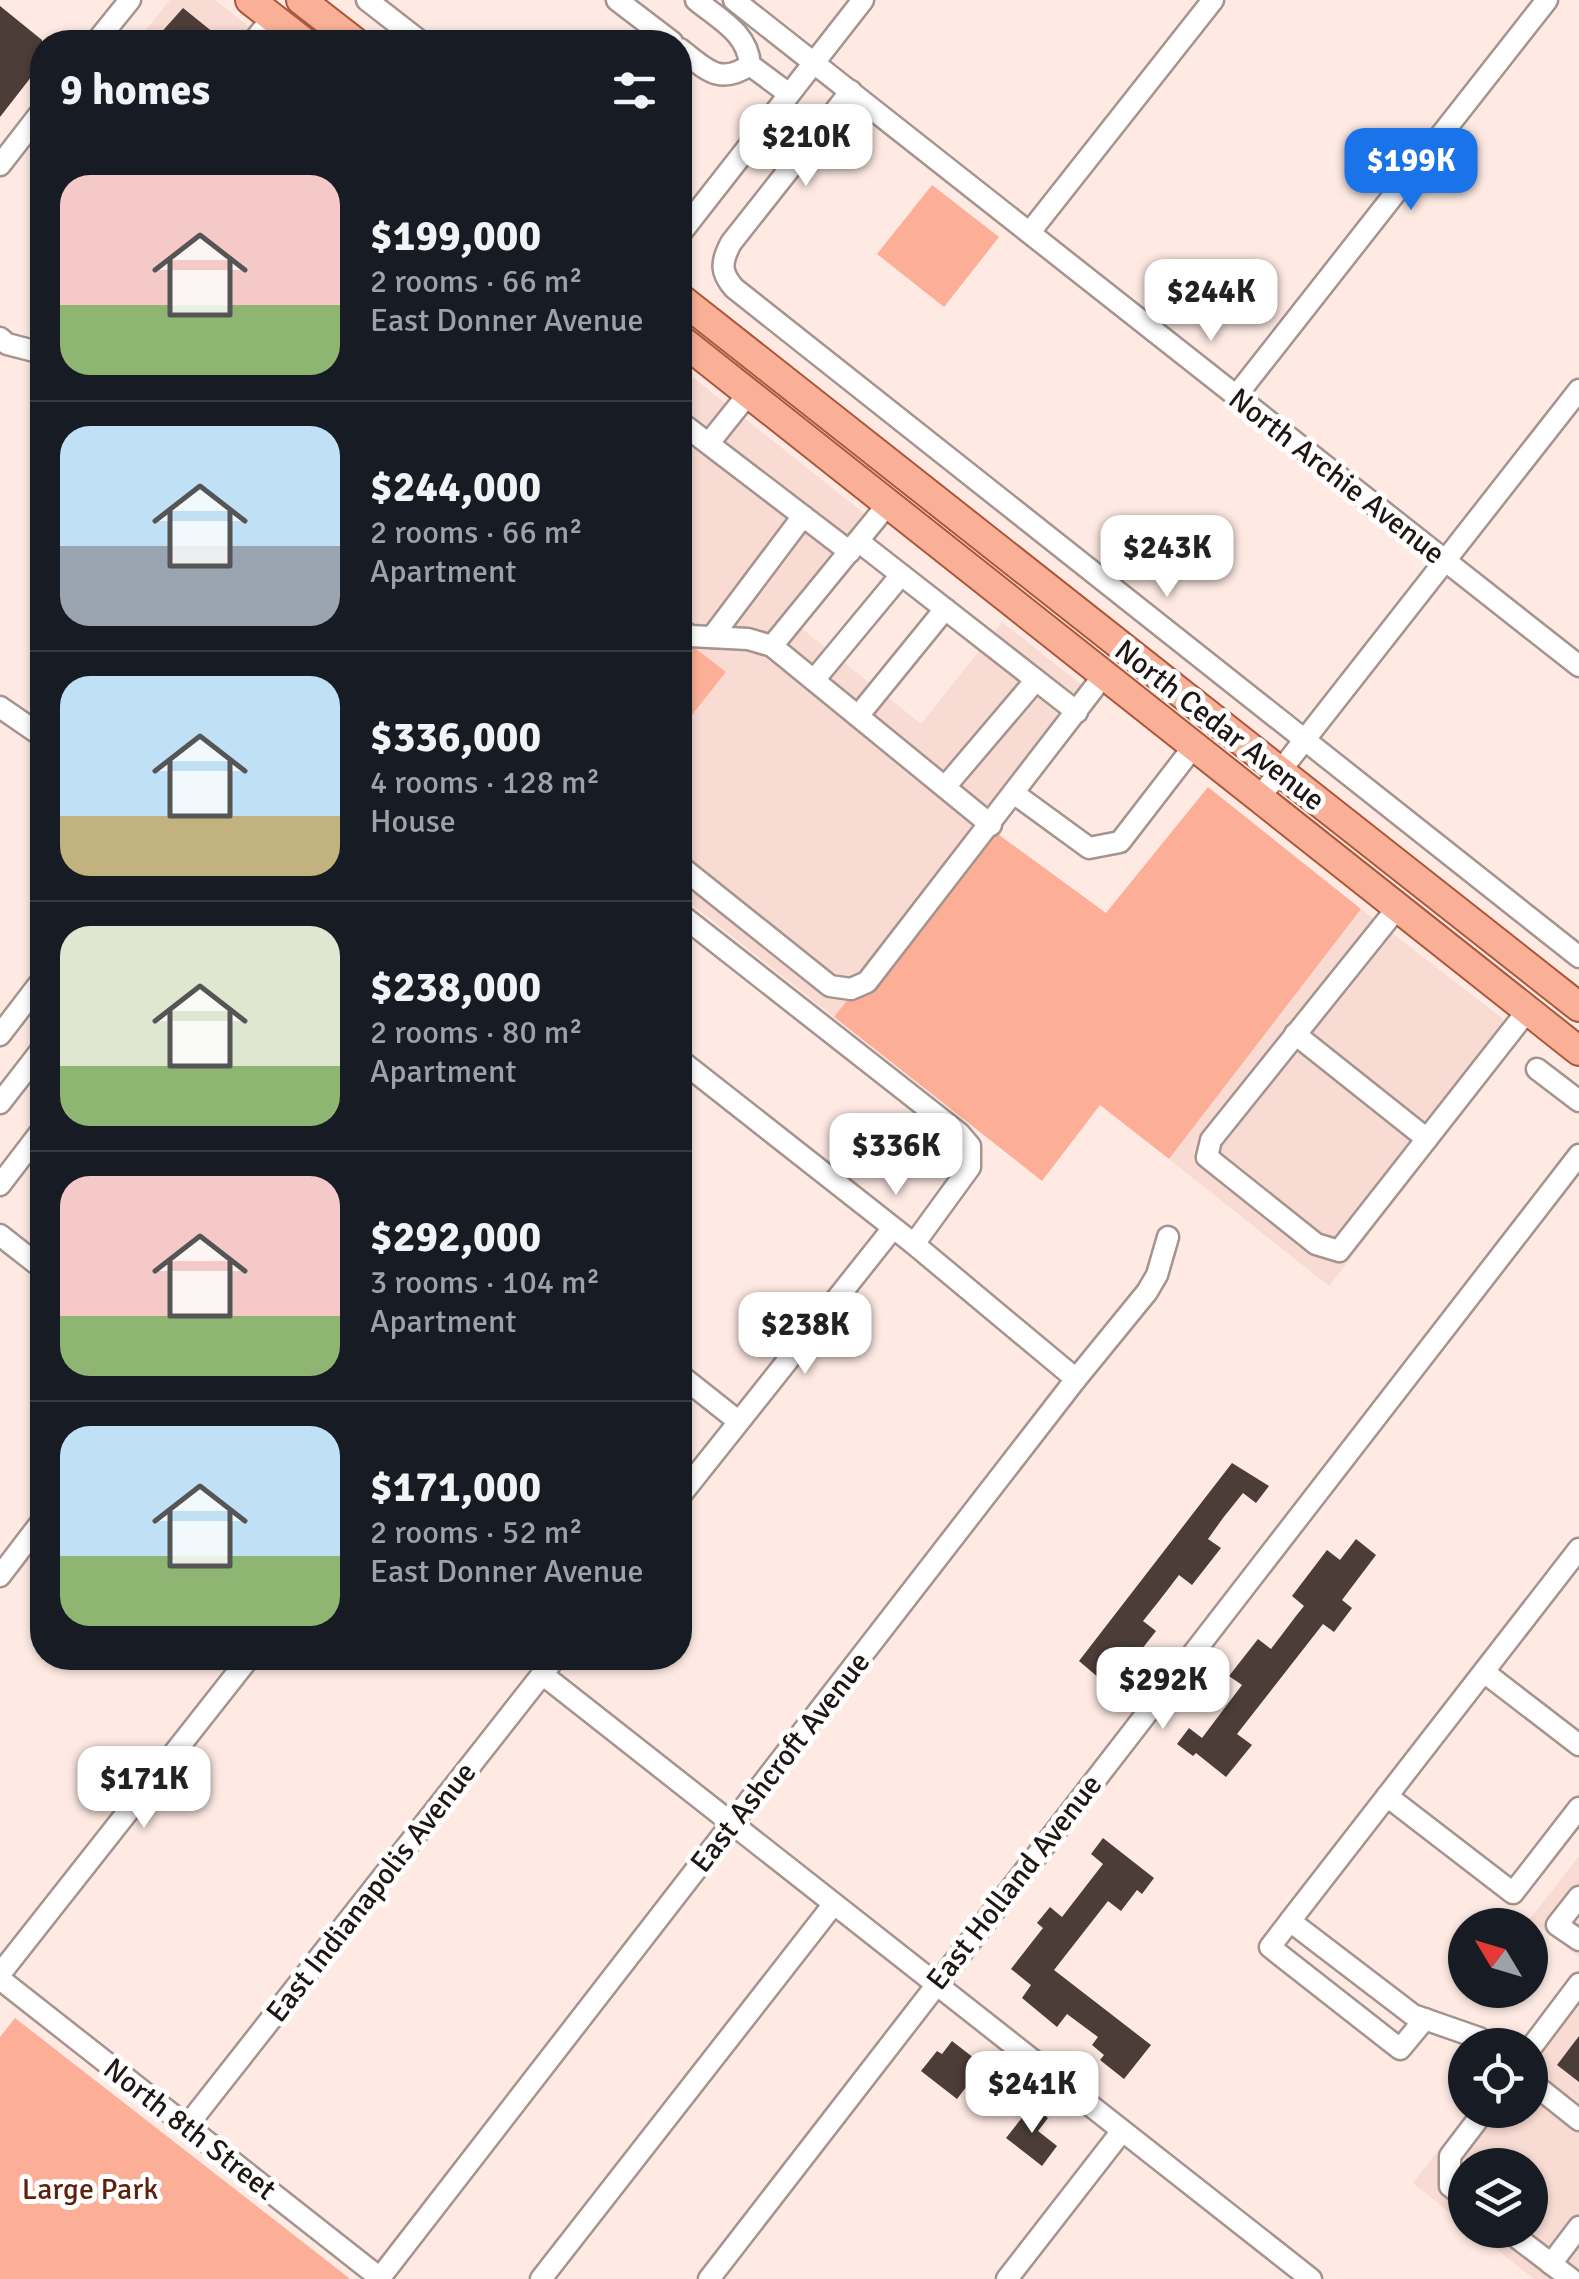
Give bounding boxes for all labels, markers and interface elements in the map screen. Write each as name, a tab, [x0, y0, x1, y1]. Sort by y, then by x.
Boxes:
icon: filters	[607, 63, 662, 118]
text: 9 homes	[60, 65, 210, 116]
pin: $210K	[736, 104, 876, 189]
text: $210K	[762, 117, 850, 156]
pin: $199K	[1341, 128, 1481, 213]
text: $199K	[1367, 141, 1455, 180]
text: $199,000	[370, 211, 541, 262]
icon: home	[140, 215, 260, 335]
pin: $244K	[1141, 259, 1281, 344]
text: 2 rooms · 66 m²	[370, 262, 583, 301]
text: $244K	[1167, 272, 1255, 311]
text: East Donner Avenue	[370, 301, 644, 340]
street label: North Archie Avenue	[1221, 381, 1452, 572]
text: $244,000	[370, 462, 541, 513]
icon: home	[140, 466, 260, 586]
text: 2 rooms · 66 m²	[370, 513, 583, 552]
pin: $243K	[1097, 515, 1237, 600]
text: $243K	[1123, 528, 1211, 567]
text: Apartment	[370, 552, 517, 591]
street label: North Cedar Avenue	[1107, 632, 1332, 819]
text: $336,000	[370, 712, 541, 763]
icon: home	[140, 716, 260, 836]
text: 4 rooms · 128 m²	[370, 763, 600, 802]
text: House	[370, 802, 456, 841]
text: $238,000	[370, 962, 541, 1013]
icon: home	[140, 966, 260, 1086]
text: 2 rooms · 80 m²	[370, 1013, 583, 1052]
text: Apartment	[370, 1052, 517, 1091]
pin: $336K	[826, 1113, 966, 1198]
text: $336K	[852, 1126, 940, 1165]
text: $292,000	[370, 1212, 541, 1263]
icon: home	[140, 1216, 260, 1336]
text: 3 rooms · 104 m²	[370, 1263, 600, 1302]
pin: $238K	[735, 1292, 875, 1377]
text: Apartment	[370, 1302, 517, 1341]
text: $238K	[761, 1305, 849, 1344]
text: $171,000	[370, 1462, 541, 1513]
icon: home	[140, 1466, 260, 1586]
text: 2 rooms · 52 m²	[370, 1513, 583, 1552]
text: East Donner Avenue	[370, 1552, 644, 1591]
street label: East Ashcroft Avenue	[683, 1645, 878, 1880]
pin: $292K	[1093, 1647, 1233, 1732]
text: $292K	[1119, 1660, 1207, 1699]
pin: $171K	[74, 1746, 214, 1831]
street label: East Indianapolis Avenue	[258, 1755, 484, 2030]
text: $171K	[100, 1759, 188, 1798]
street label: East Holland Avenue	[919, 1767, 1110, 1997]
north arrow	[1448, 1908, 1548, 2008]
map controls	[1448, 1908, 1548, 2248]
button: locate	[1448, 2028, 1548, 2128]
street label: North 8th Street	[96, 2051, 283, 2208]
pin: $241K	[962, 2051, 1102, 2136]
text: $241K	[988, 2064, 1076, 2103]
button: layers	[1448, 2148, 1548, 2248]
park label: Large Park	[22, 2171, 158, 2208]

